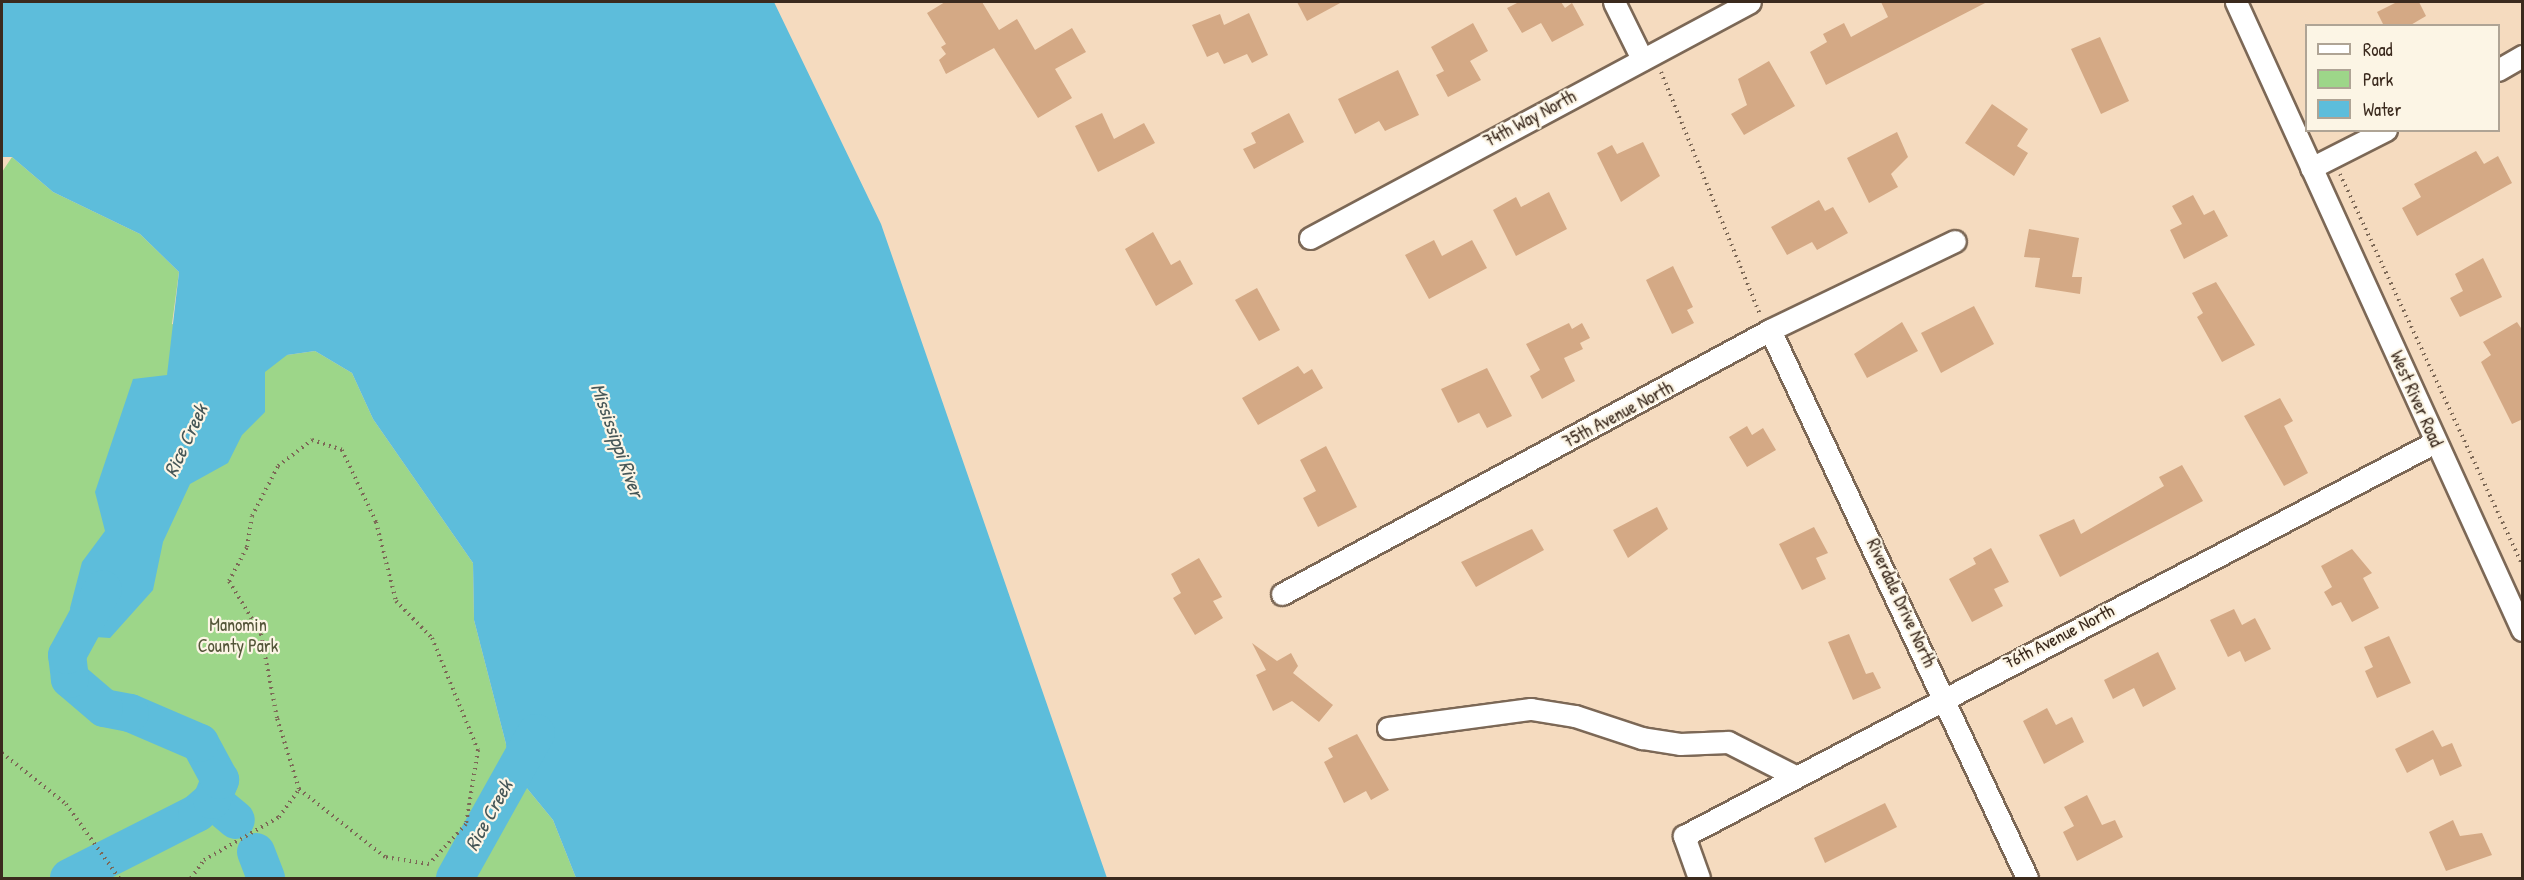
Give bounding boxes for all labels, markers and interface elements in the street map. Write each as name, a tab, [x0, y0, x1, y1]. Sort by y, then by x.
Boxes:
legend	[2305, 24, 2500, 132]
text: Road	[2363, 37, 2393, 62]
text: Park	[2363, 67, 2393, 92]
street label: 74th Way North	[1480, 86, 1580, 152]
text: Water	[2363, 97, 2401, 122]
street label: West River Road	[2385, 348, 2447, 450]
street label: 75th Avenue North	[1559, 377, 1677, 453]
water label: Mississippi River	[586, 380, 650, 500]
water label: Rice Creek	[158, 400, 212, 480]
street label: Riverdale Drive North	[1862, 535, 1940, 671]
street label: 76th Avenue North	[2000, 600, 2118, 674]
park label: Manomin County Park	[198, 615, 278, 658]
water label: Rice Creek	[459, 776, 517, 854]

